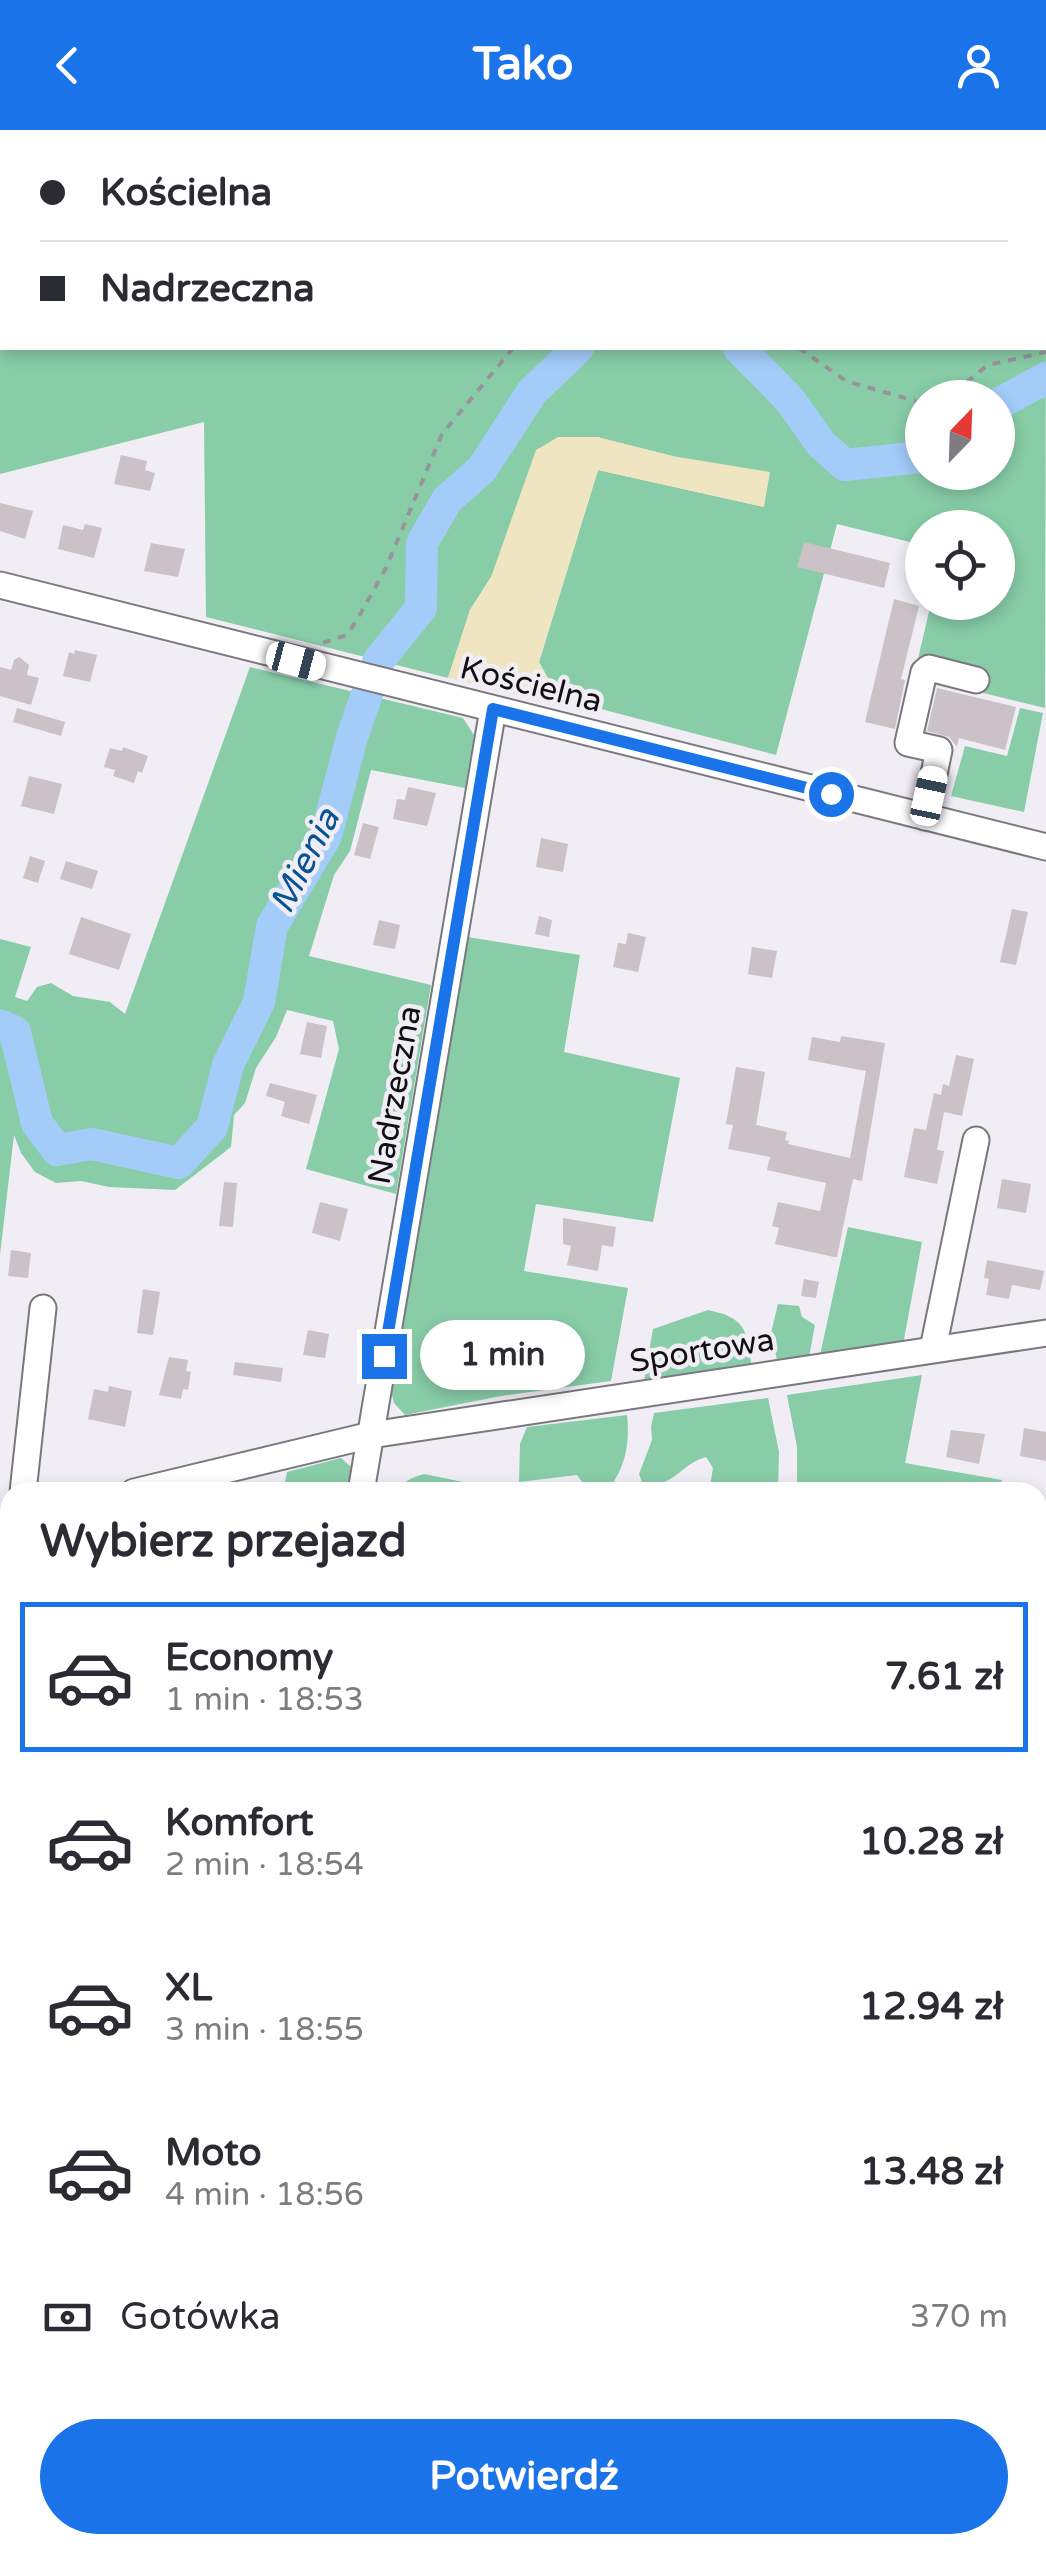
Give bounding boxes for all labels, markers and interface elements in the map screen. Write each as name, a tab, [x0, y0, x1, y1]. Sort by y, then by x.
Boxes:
icon: back	[40, 38, 95, 93]
text: Tako	[473, 38, 573, 92]
icon: person	[951, 38, 1006, 93]
text: Kościelna	[100, 170, 272, 216]
text: Nadrzeczna	[100, 266, 315, 312]
north arrow	[905, 380, 1015, 490]
map controls	[905, 380, 1015, 620]
button: locate	[905, 510, 1015, 620]
car	[263, 639, 329, 683]
street label: Kościelna	[456, 649, 606, 721]
car	[908, 764, 950, 828]
route start	[809, 772, 854, 817]
water label: Mienia	[261, 801, 350, 920]
street label: Nadrzeczna	[361, 1003, 429, 1187]
callout: 1 min	[419, 1321, 584, 1391]
street label: Sportowa	[627, 1321, 777, 1381]
route end	[362, 1334, 407, 1379]
text: 1 min	[460, 1336, 545, 1374]
text: Wybierz przejazd	[40, 1515, 407, 1569]
icon: car	[45, 1632, 135, 1722]
text: Economy	[165, 1635, 333, 1681]
text: 7.61 zł	[885, 1654, 1003, 1700]
text: 1 min · 18:53	[165, 1681, 364, 1719]
icon: car	[45, 1797, 135, 1887]
text: Komfort	[165, 1800, 314, 1846]
text: 10.28 zł	[859, 1819, 1003, 1865]
text: 2 min · 18:54	[165, 1846, 364, 1884]
icon: car	[45, 1962, 135, 2052]
text: XL	[165, 1965, 212, 2011]
text: 12.94 zł	[859, 1984, 1003, 2030]
text: 3 min · 18:55	[165, 2011, 364, 2049]
icon: car	[45, 2127, 135, 2217]
text: Moto	[165, 2130, 261, 2176]
text: 13.48 zł	[860, 2149, 1003, 2195]
text: 4 min · 18:56	[165, 2176, 364, 2214]
icon: cash	[40, 2290, 95, 2345]
text: Gotówka	[120, 2294, 281, 2340]
text: 370 m	[910, 2298, 1008, 2336]
button: Potwierdź	[40, 2419, 1008, 2534]

